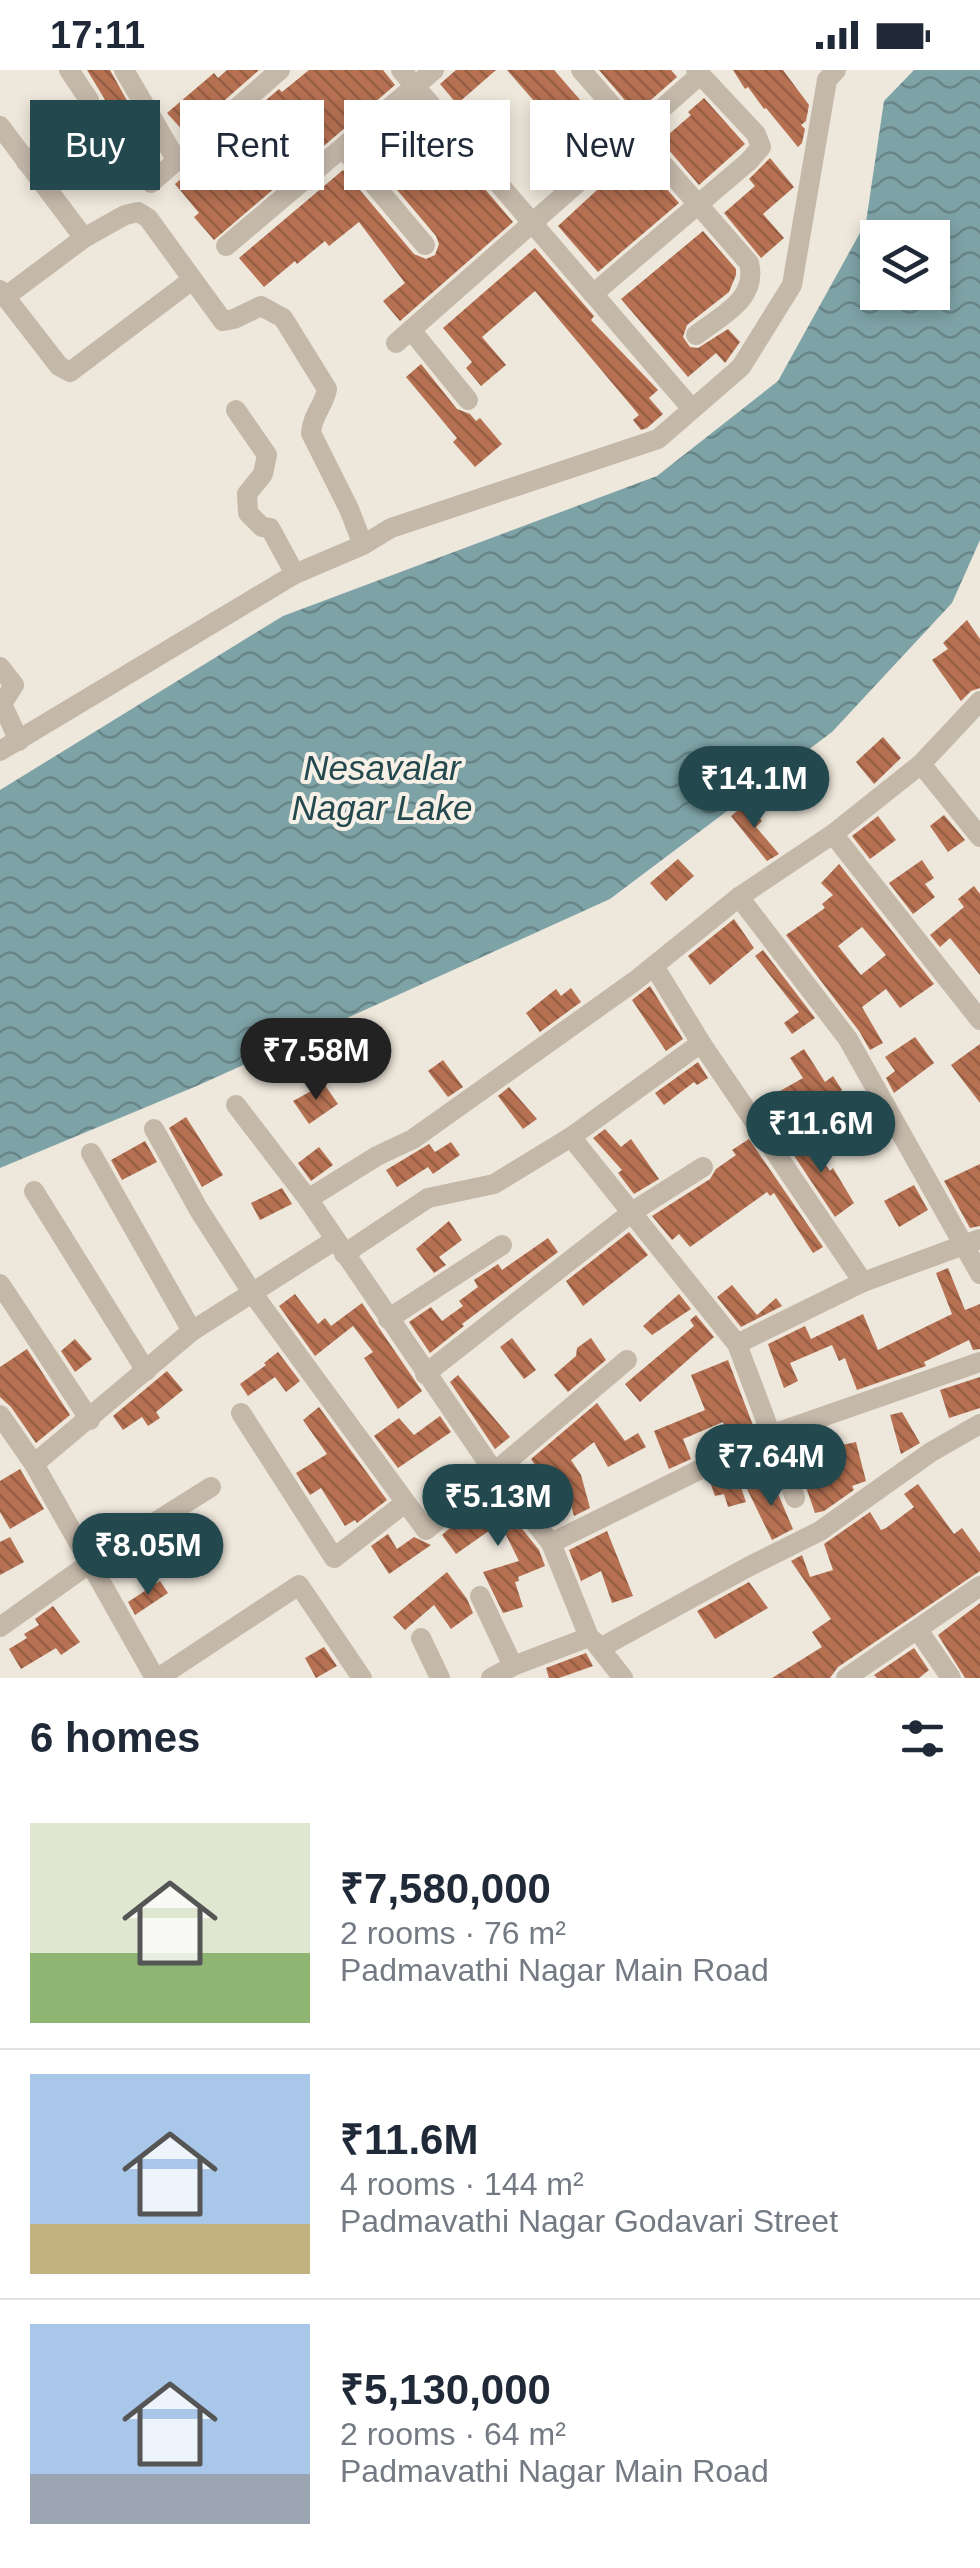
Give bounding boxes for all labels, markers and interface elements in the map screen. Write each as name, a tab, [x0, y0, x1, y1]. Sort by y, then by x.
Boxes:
text: 17:11	[50, 14, 145, 56]
chip: Buy	[30, 100, 160, 190]
chip: Rent	[180, 100, 324, 190]
chip: Filters	[344, 100, 510, 190]
chip: New	[530, 100, 670, 190]
map controls	[860, 220, 950, 310]
button: layers	[860, 220, 950, 310]
pin: ₹14.1M	[673, 746, 835, 831]
water label: Nesavalar Nagar Lake	[292, 748, 472, 827]
text: ₹14.1M	[700, 760, 808, 796]
pin: ₹7.58M	[235, 1018, 397, 1103]
text: ₹7.58M	[262, 1032, 370, 1068]
pin: ₹11.6M	[740, 1091, 902, 1176]
text: ₹11.6M	[768, 1105, 874, 1141]
pin: ₹7.64M	[690, 1424, 852, 1509]
text: ₹7.64M	[717, 1438, 825, 1474]
pin: ₹5.13M	[417, 1464, 579, 1549]
text: ₹5.13M	[444, 1478, 552, 1514]
pin: ₹8.05M	[67, 1513, 229, 1598]
text: ₹8.05M	[94, 1527, 202, 1563]
icon: filters	[895, 1711, 950, 1766]
text: 6 homes	[30, 1714, 200, 1761]
icon: home	[110, 1863, 230, 1983]
text: ₹7,580,000	[340, 1865, 551, 1912]
text: 2 rooms · 76 m²	[340, 1915, 566, 1951]
text: Padmavathi Nagar Main Road	[340, 1952, 769, 1988]
icon: home	[110, 2114, 230, 2234]
text: ₹11.6M	[340, 2116, 478, 2163]
text: 4 rooms · 144 m²	[340, 2166, 584, 2202]
text: Padmavathi Nagar Godavari Street	[340, 2203, 838, 2239]
icon: home	[110, 2364, 230, 2484]
text: ₹5,130,000	[340, 2366, 551, 2413]
text: 2 rooms · 64 m²	[340, 2416, 566, 2452]
text: Padmavathi Nagar Main Road	[340, 2453, 769, 2489]

